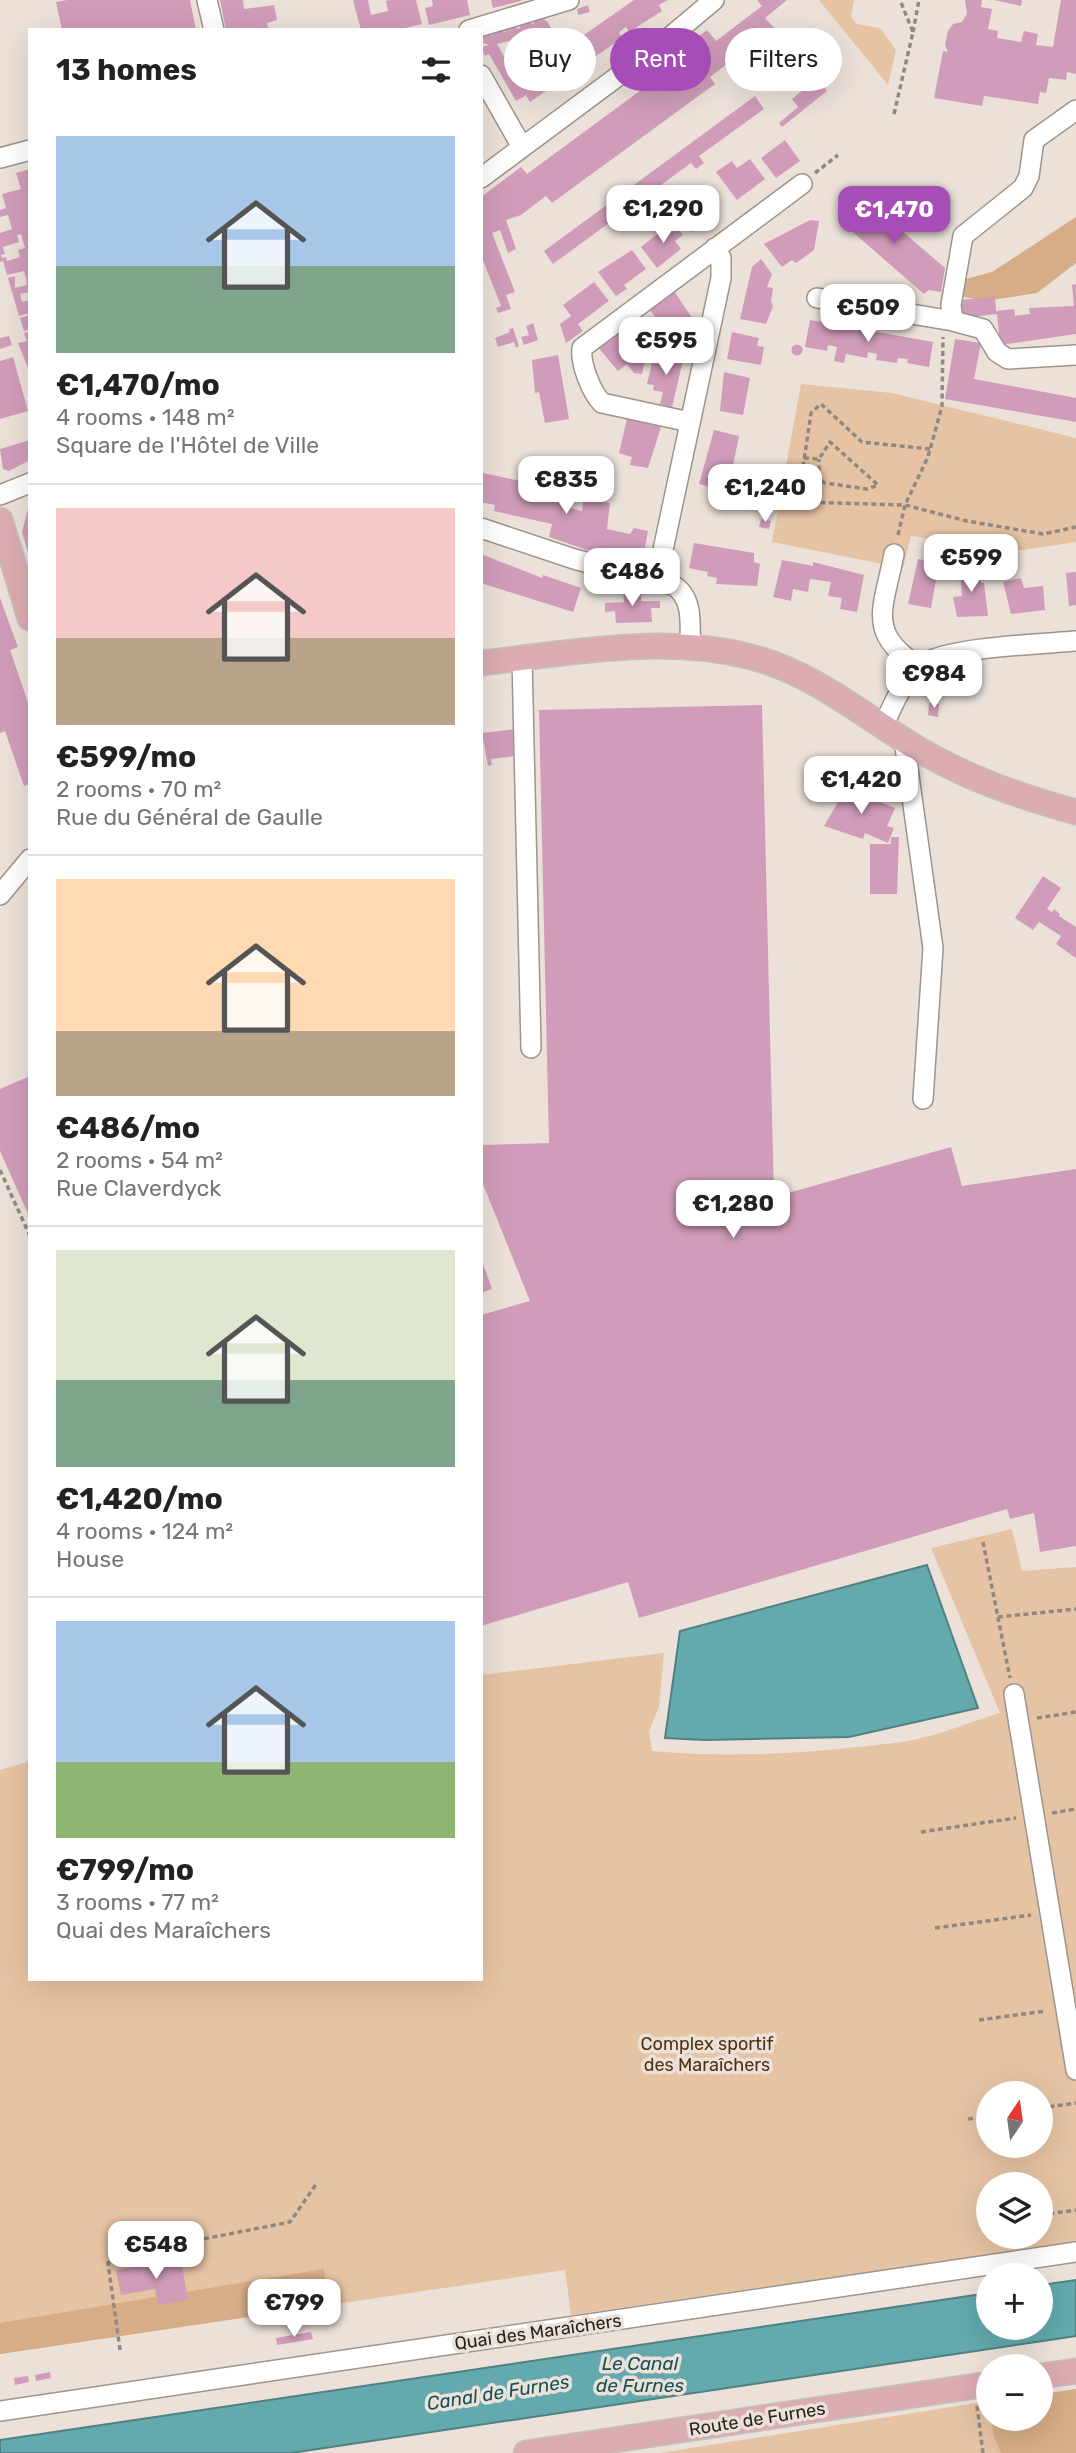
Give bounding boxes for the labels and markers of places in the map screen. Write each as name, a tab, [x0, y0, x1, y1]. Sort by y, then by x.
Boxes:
pin: €1,290	[606, 186, 720, 245]
pin: €1,470	[837, 187, 951, 246]
pin: €509	[827, 284, 909, 344]
pin: €595	[625, 318, 707, 377]
pin: €835	[525, 456, 607, 516]
pin: €1,240	[708, 464, 822, 524]
pin: €599	[930, 534, 1012, 594]
pin: €486	[591, 548, 673, 608]
pin: €984	[893, 650, 975, 710]
pin: €1,420	[804, 756, 918, 816]
pin: €1,280	[676, 1180, 790, 1240]
pin: €548	[115, 2222, 197, 2281]
pin: €799	[253, 2280, 335, 2339]

